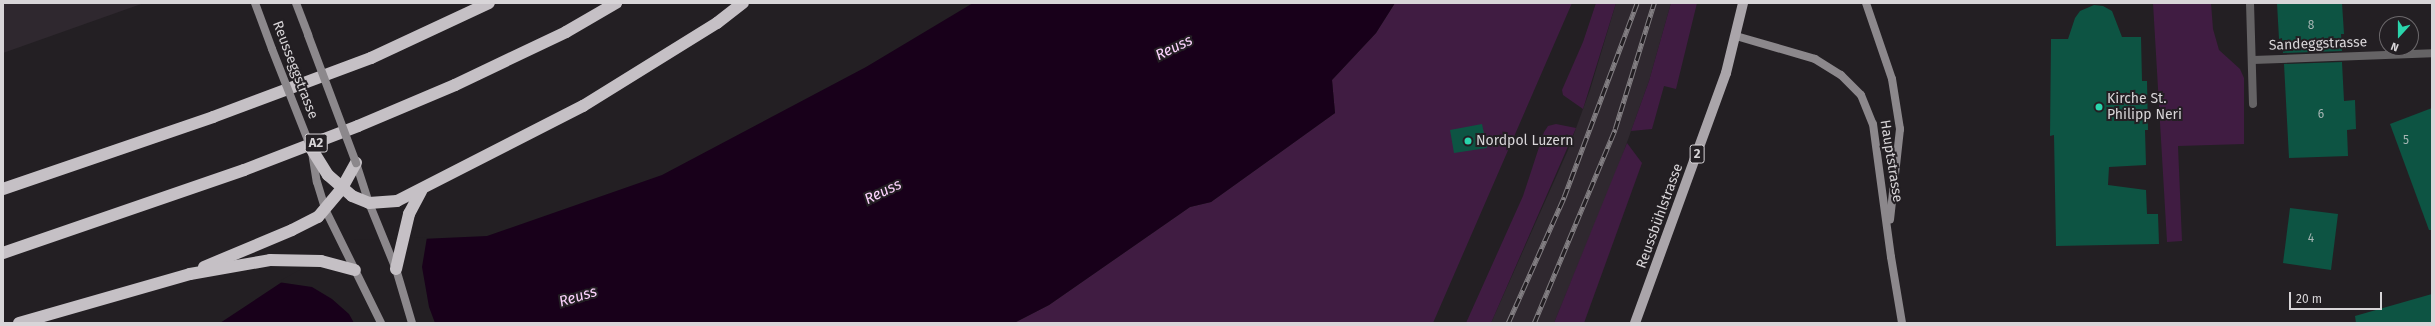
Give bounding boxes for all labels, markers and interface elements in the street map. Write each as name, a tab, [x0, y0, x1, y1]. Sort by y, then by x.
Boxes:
north arrow	[2379, 16, 2419, 56]
street label: Reusseggstrasse	[269, 19, 321, 121]
house number: 8	[2308, 19, 2314, 33]
water label: Reuss	[1153, 31, 1195, 65]
street label: Sandeggstrasse	[2269, 34, 2367, 54]
text: N	[2389, 39, 2401, 54]
place label: Kirche St. Philipp Neri	[2107, 91, 2182, 124]
marker: Kirche St. Philipp Neri	[2094, 102, 2104, 112]
house number: 6	[2318, 108, 2324, 122]
street label: Hauptstrasse	[1876, 119, 1906, 203]
road number: A2	[304, 132, 328, 154]
place label: Nordpol Luzern	[1476, 133, 1574, 149]
house number: 5	[2403, 134, 2409, 148]
marker: Nordpol Luzern	[1463, 136, 1473, 146]
road number: 2	[1689, 143, 1705, 165]
street label: Reussbühlstrasse	[1633, 161, 1687, 271]
water label: Reuss	[862, 175, 904, 209]
house number: 4	[2308, 232, 2314, 246]
water label: Reuss	[557, 283, 599, 311]
scale bar	[2291, 284, 2384, 310]
text: 20 m	[2296, 292, 2322, 306]

